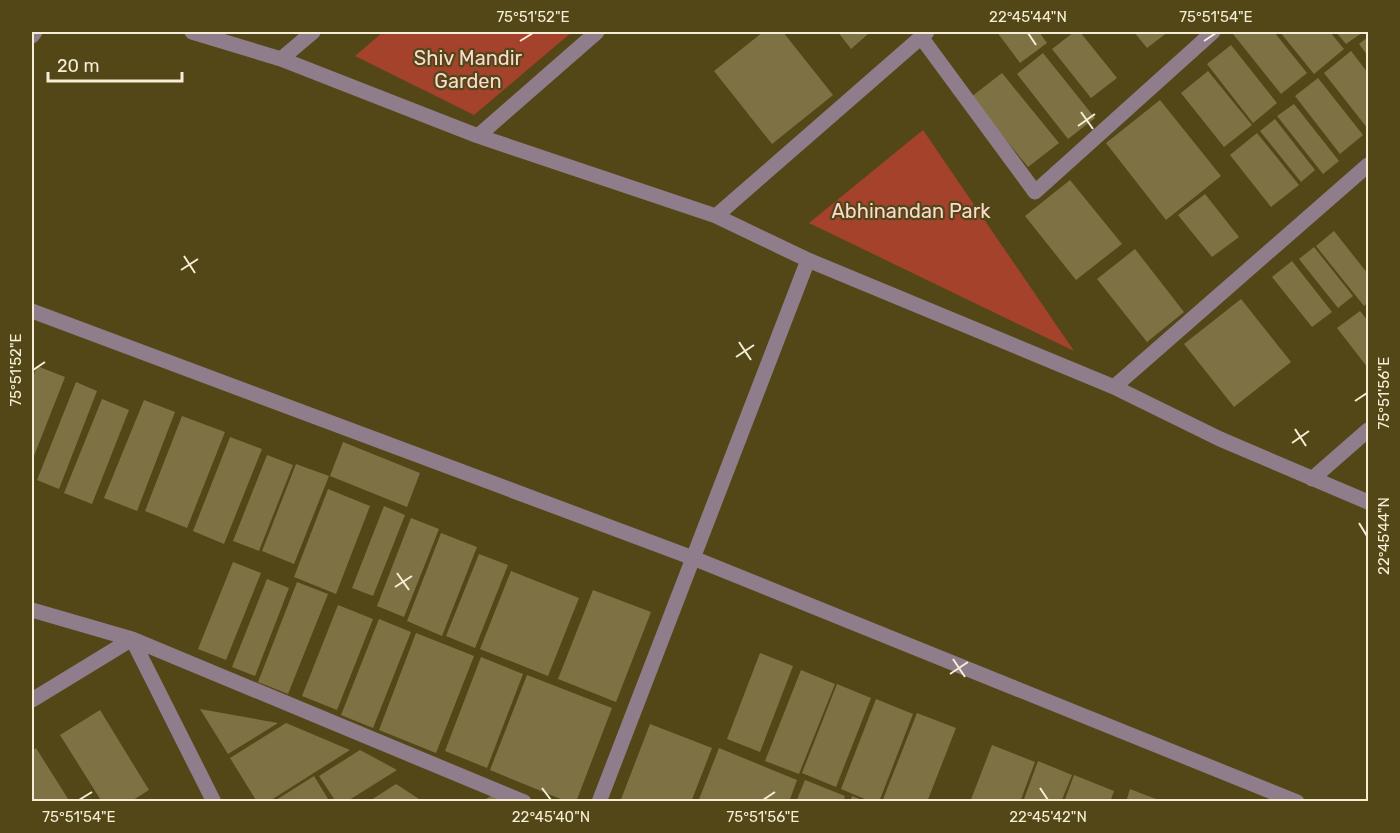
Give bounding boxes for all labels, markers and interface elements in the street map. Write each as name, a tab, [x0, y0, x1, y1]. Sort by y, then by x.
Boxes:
text: 75°51'52"E	[496, 8, 570, 26]
text: 22°45'44"N	[989, 8, 1067, 26]
text: 75°51'54"E	[1179, 8, 1253, 26]
scale bar	[48, 45, 182, 83]
park label: Shiv Mandir Garden	[414, 46, 523, 93]
text: 20 m	[57, 55, 99, 77]
park label: Abhinandan Park	[831, 199, 991, 223]
text: 75°51'52"E	[7, 333, 25, 407]
text: 75°51'56"E	[1375, 357, 1393, 429]
text: 22°45'44"N	[1375, 497, 1393, 575]
text: 75°51'54"E	[42, 808, 116, 826]
text: 22°45'40"N	[512, 808, 590, 826]
text: 75°51'56"E	[727, 808, 799, 826]
text: 22°45'42"N	[1009, 808, 1087, 826]

